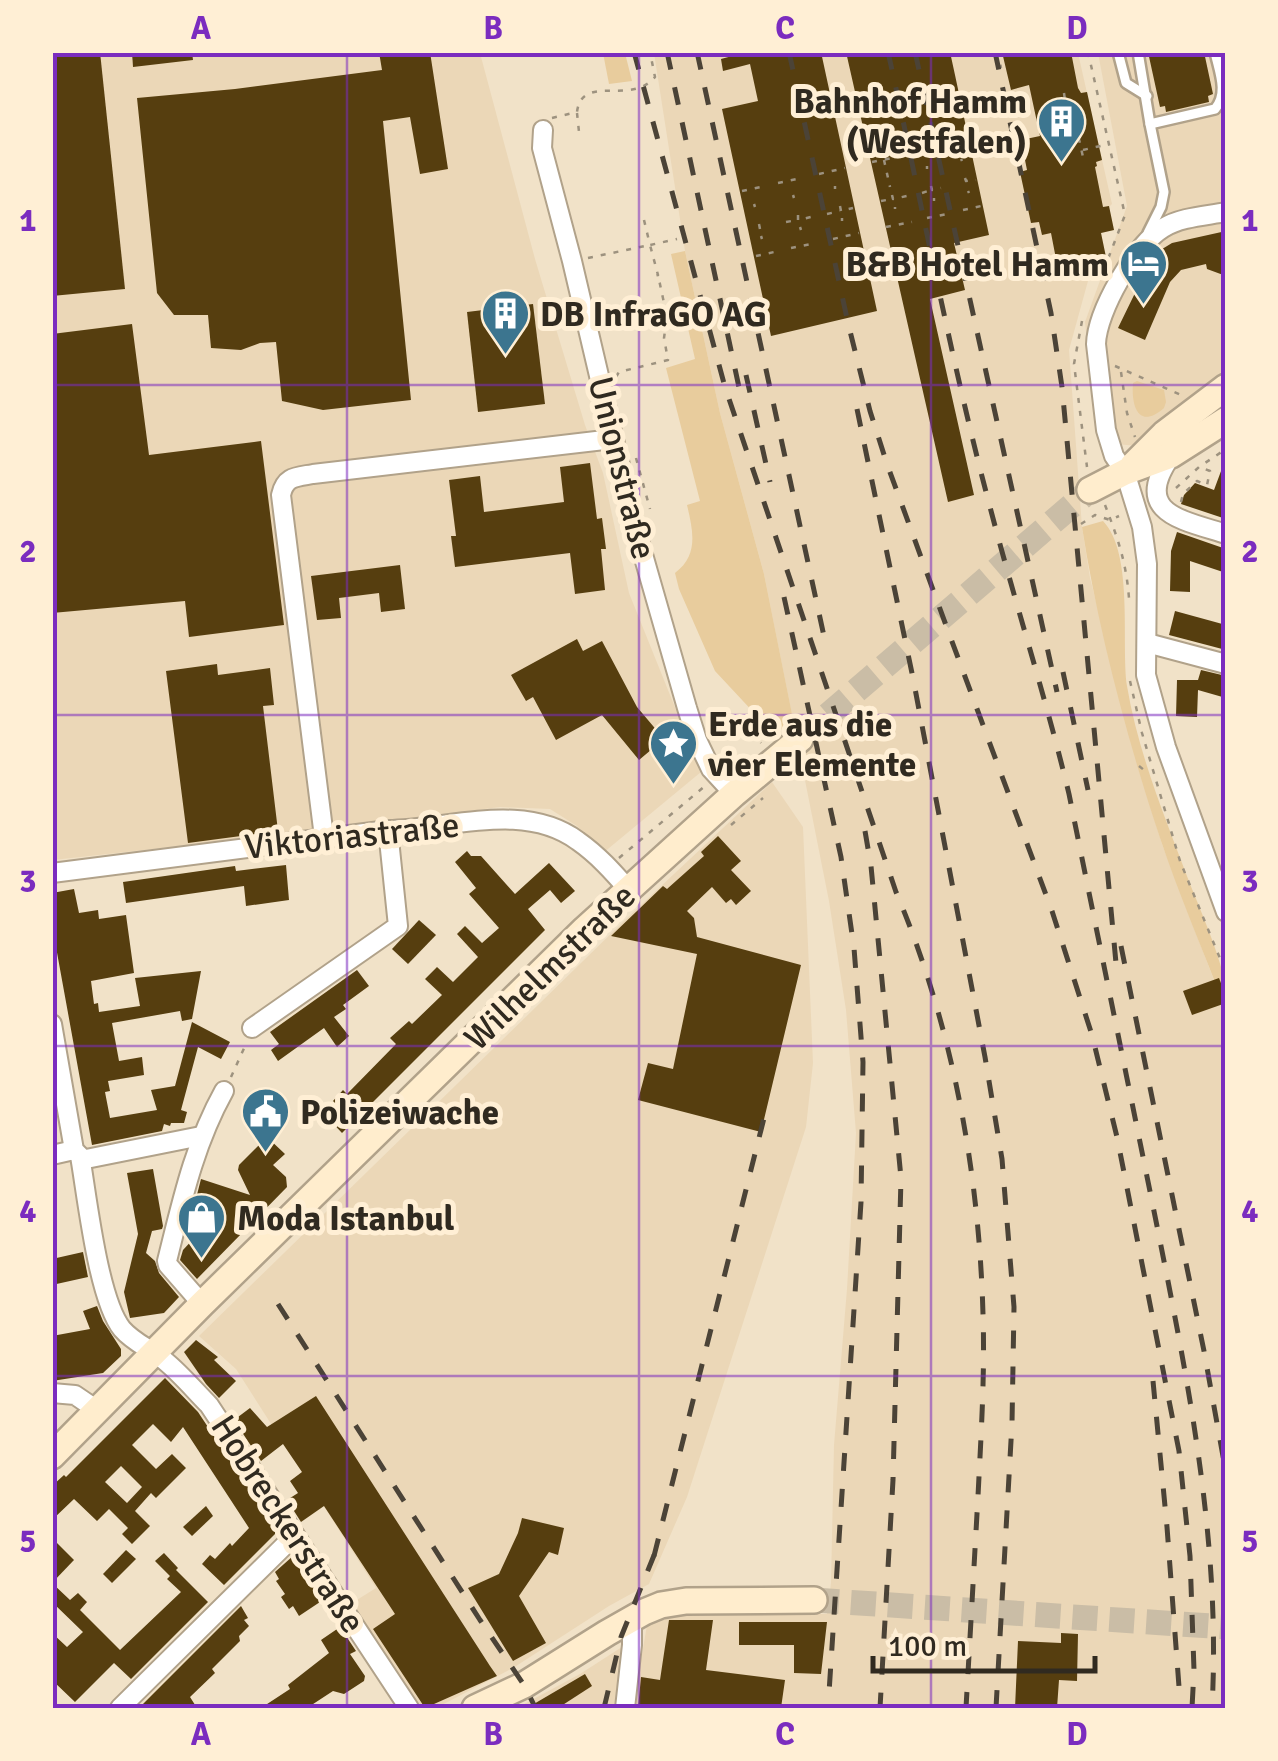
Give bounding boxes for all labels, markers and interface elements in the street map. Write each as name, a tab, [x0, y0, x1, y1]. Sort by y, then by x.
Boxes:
text: A	[191, 9, 212, 48]
text: B	[483, 9, 503, 48]
text: C	[775, 9, 795, 48]
text: D	[1066, 9, 1088, 48]
place label: Bahnhof Hamm (Westfalen)	[793, 80, 1027, 163]
building icon: Bahnhof Hamm (Westfalen)	[1036, 95, 1088, 163]
text: 1	[19, 201, 37, 240]
text: 1	[1241, 201, 1259, 240]
hotel icon: B&B Hotel Hamm	[1118, 238, 1170, 306]
place label: B&B Hotel Hamm	[846, 243, 1109, 286]
building icon: DB InfraGO AG	[479, 288, 531, 356]
place label: DB InfraGO AG	[540, 293, 767, 336]
street label: Unionstraße	[579, 372, 665, 564]
text: 2	[19, 532, 37, 571]
text: 2	[1241, 532, 1259, 571]
place label: Erde aus die vier Elemente	[707, 703, 916, 786]
place icon: Erde aus die vier Elemente	[647, 718, 699, 786]
street label: Viktoriastraße	[243, 803, 461, 869]
text: 3	[19, 862, 37, 901]
text: 3	[1241, 862, 1259, 901]
street label: Wilhelmstraße	[455, 875, 645, 1059]
public building icon: Polizeiwache	[239, 1086, 291, 1154]
place label: Polizeiwache	[300, 1091, 499, 1134]
text: 4	[19, 1192, 37, 1231]
shop icon: Moda Istanbul	[176, 1192, 228, 1260]
text: 4	[1241, 1192, 1259, 1231]
place label: Moda Istanbul	[237, 1197, 455, 1240]
street label: Hobreckerstraße	[202, 1407, 374, 1641]
text: 5	[19, 1522, 37, 1561]
text: 5	[1241, 1522, 1259, 1561]
scale bar	[873, 1611, 1096, 1673]
text: 100 m	[888, 1628, 967, 1665]
text: A	[191, 1715, 212, 1754]
text: B	[483, 1715, 503, 1754]
text: C	[775, 1715, 795, 1754]
text: D	[1066, 1715, 1088, 1754]

